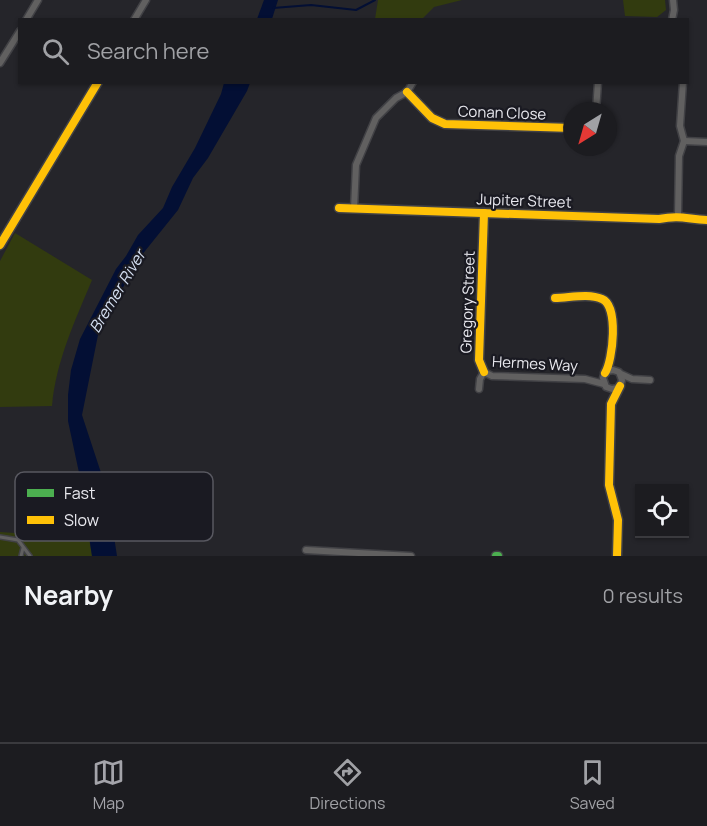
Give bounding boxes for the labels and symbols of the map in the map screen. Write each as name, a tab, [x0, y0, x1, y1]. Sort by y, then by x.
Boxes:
street label: Conan Close	[457, 100, 547, 125]
north arrow	[563, 102, 617, 156]
street label: Jupiter Street	[476, 188, 572, 213]
water label: Bremer River	[84, 244, 152, 337]
street label: Gregory Street	[455, 250, 480, 354]
street label: Hermes Way	[492, 351, 579, 376]
legend	[15, 472, 213, 541]
text: Fast	[64, 482, 95, 504]
text: Slow	[64, 509, 99, 531]

